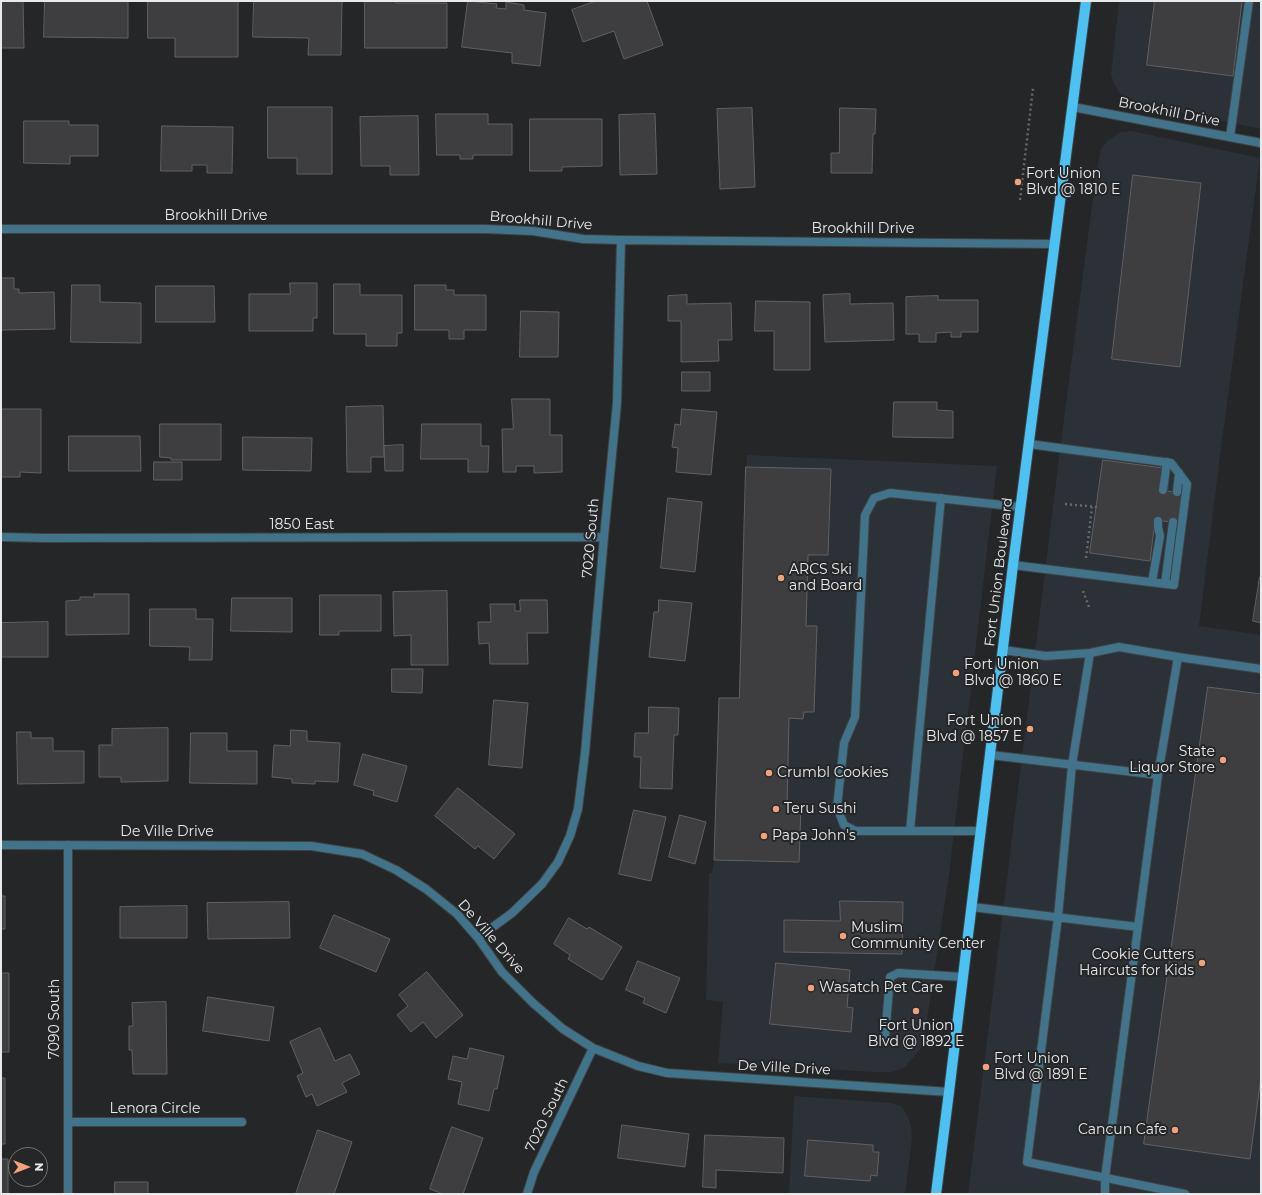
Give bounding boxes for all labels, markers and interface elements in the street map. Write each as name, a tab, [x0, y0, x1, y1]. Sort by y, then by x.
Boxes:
street label: Brookhill Drive	[1117, 94, 1221, 130]
place label: Fort Union Blvd @ 1810 E	[1026, 166, 1120, 198]
marker: Fort Union Blvd @ 1810 E	[1013, 177, 1023, 187]
street label: Brookhill Drive	[164, 208, 268, 224]
street label: Brookhill Drive	[489, 208, 593, 234]
street label: Brookhill Drive	[811, 221, 915, 237]
street label: Fort Union Boulevard	[982, 496, 1016, 648]
street label: 7020 South	[579, 497, 603, 579]
street label: 1850 East	[270, 517, 334, 533]
place label: ARCS Ski and Board	[789, 562, 862, 594]
marker: ARCS Ski and Board	[776, 573, 786, 583]
place label: Fort Union Blvd @ 1860 E	[964, 657, 1062, 690]
marker: Fort Union Blvd @ 1860 E	[951, 668, 961, 678]
place label: Fort Union Blvd @ 1857 E	[926, 713, 1022, 746]
marker: Fort Union Blvd @ 1857 E	[1025, 724, 1035, 734]
place label: State Liquor Store	[1129, 744, 1215, 776]
marker: State Liquor Store	[1218, 755, 1228, 765]
place label: Crumbl Cookies	[777, 765, 888, 781]
marker: Crumbl Cookies	[764, 768, 774, 778]
place label: Teru Sushi	[784, 801, 856, 817]
marker: Teru Sushi	[771, 804, 781, 814]
street label: De Ville Drive	[120, 824, 214, 840]
place label: Papa John's	[772, 828, 856, 844]
marker: Papa John's	[759, 831, 769, 841]
street label: De Ville Drive	[454, 896, 528, 978]
place label: Muslim Community Center	[851, 920, 985, 952]
marker: Muslim Community Center	[838, 931, 848, 941]
place label: Cookie Cutters Haircuts for Kids	[1079, 947, 1194, 980]
marker: Cookie Cutters Haircuts for Kids	[1197, 958, 1207, 968]
street label: 7090 South	[47, 979, 63, 1059]
place label: Wasatch Pet Care	[819, 980, 943, 996]
marker: Wasatch Pet Care	[806, 983, 816, 993]
marker: Fort Union Blvd @ 1892 E	[911, 1006, 921, 1016]
place label: Fort Union Blvd @ 1892 E	[868, 1018, 964, 1050]
place label: Fort Union Blvd @ 1891 E	[994, 1051, 1088, 1084]
street label: De Ville Drive	[737, 1057, 831, 1079]
marker: Fort Union Blvd @ 1891 E	[981, 1062, 991, 1072]
street label: 7020 South	[522, 1075, 572, 1155]
street label: Lenora Circle	[110, 1101, 200, 1117]
place label: Cancun Cafe	[1078, 1122, 1167, 1138]
marker: Cancun Cafe	[1170, 1125, 1180, 1135]
north arrow	[8, 1147, 48, 1187]
text: N	[32, 1163, 46, 1171]

